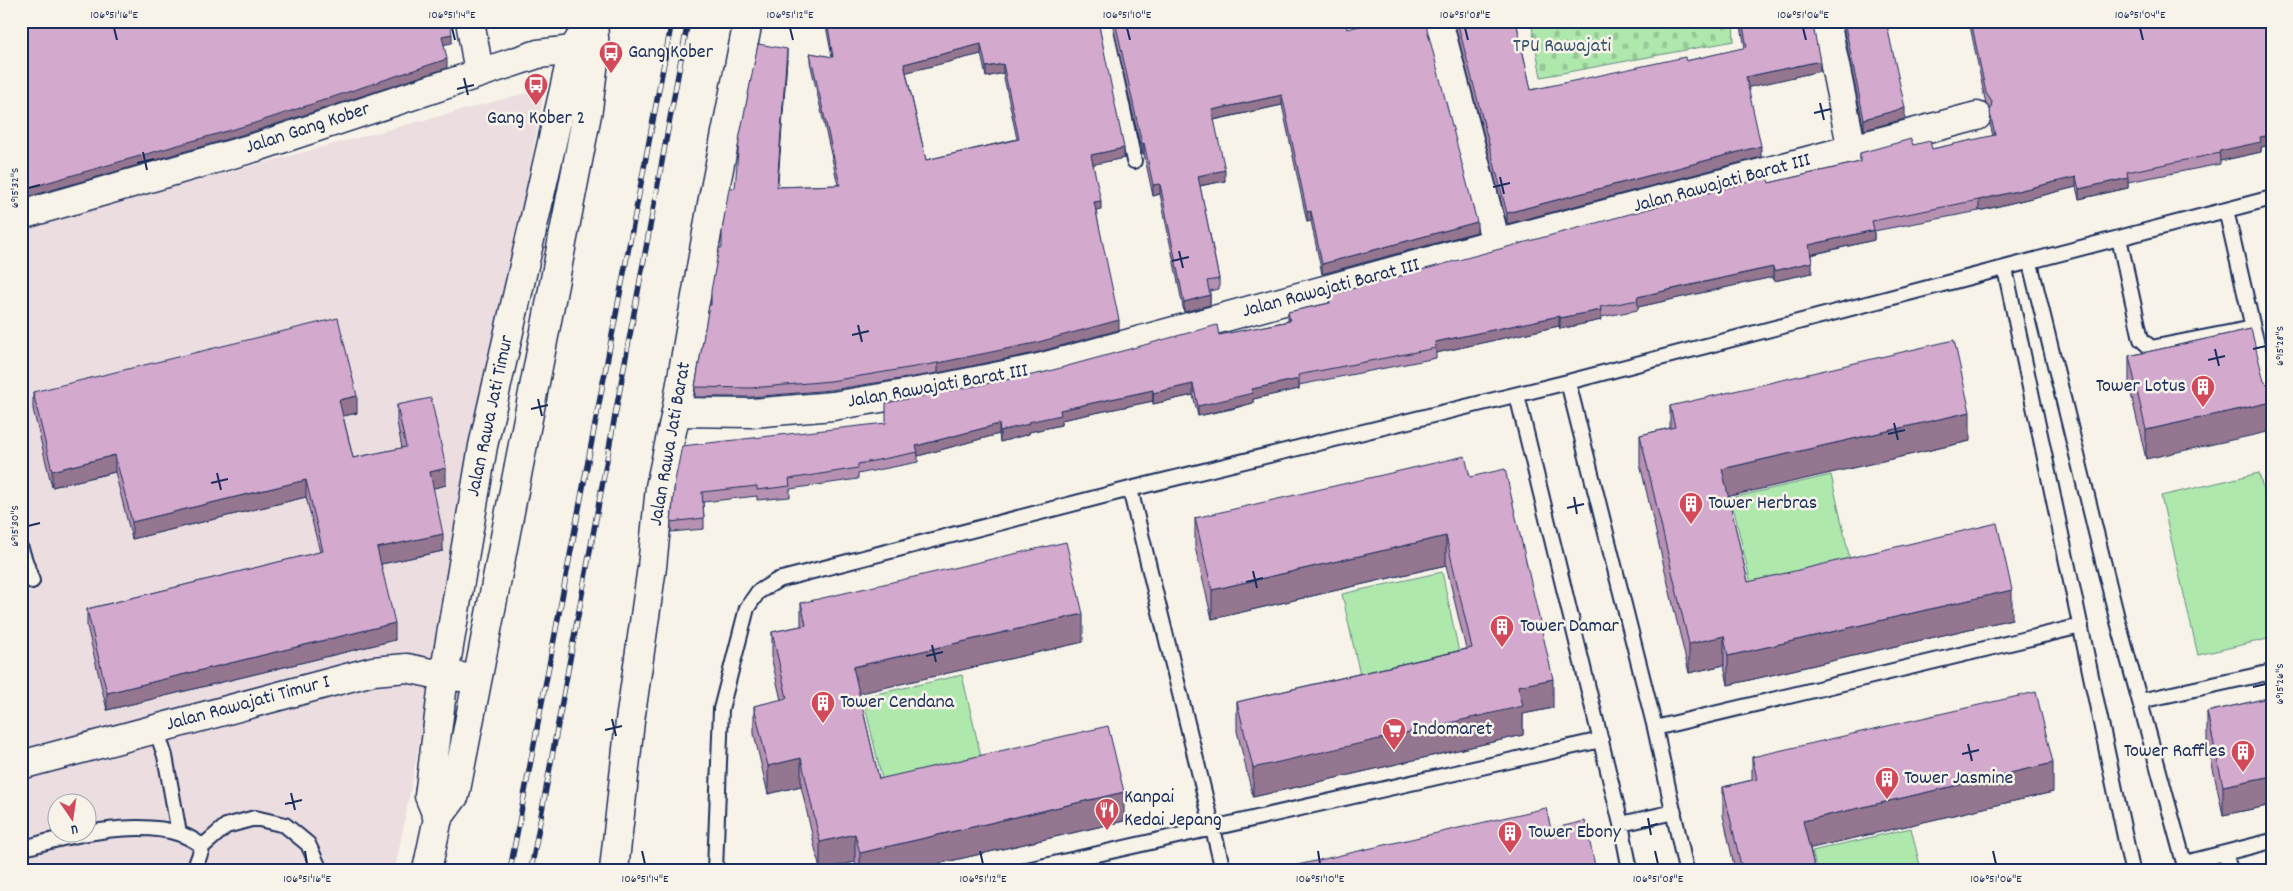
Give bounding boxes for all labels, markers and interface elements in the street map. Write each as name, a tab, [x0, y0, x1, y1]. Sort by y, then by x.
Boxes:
text: 106°51'16"E	[90, 7, 138, 24]
text: 106°51'14"E	[429, 7, 476, 24]
text: 106°51'12"E	[766, 7, 814, 24]
text: 106°51'10"E	[1103, 7, 1152, 24]
text: 106°51'08"E	[1440, 7, 1491, 24]
text: 106°51'06"E	[1777, 7, 1829, 24]
text: 106°51'04"E	[2115, 7, 2166, 24]
park label: TPU Rawajati	[1513, 33, 1612, 61]
place label: Gang Kober	[628, 39, 714, 67]
bus stop icon: Gang Kober	[598, 40, 624, 74]
bus stop icon: Gang Kober 2	[523, 72, 549, 106]
street label: Jalan Gang Kober	[242, 95, 375, 162]
place label: Gang Kober 2	[487, 105, 585, 133]
street label: Jalan Rawajati Barat III	[1630, 147, 1814, 221]
text: 6°15'32"S	[7, 168, 24, 208]
street label: Jalan Rawajati Barat III	[1239, 252, 1423, 326]
text: 6°15'28"S	[2272, 326, 2289, 366]
street label: Jalan Rawa Jati Timur	[460, 332, 522, 499]
street label: Jalan Rawajati Barat III	[846, 357, 1030, 417]
street label: Jalan Rawa Jati Barat	[643, 360, 699, 528]
place label: Tower Lotus	[2096, 373, 2186, 401]
building icon: Tower Lotus	[2190, 374, 2216, 408]
place label: Tower Herbras	[1708, 490, 1817, 518]
building icon: Tower Herbras	[1678, 491, 1704, 525]
text: 6°15'30"S	[7, 505, 24, 547]
place label: Tower Damar	[1520, 613, 1620, 641]
building icon: Tower Damar	[1489, 614, 1515, 648]
text: 6°15'26"S	[2272, 664, 2289, 704]
street label: Jalan Rawajati Timur I	[163, 669, 333, 739]
place label: Tower Cendana	[840, 689, 955, 717]
building icon: Tower Cendana	[810, 690, 836, 724]
place label: Indomaret	[1412, 716, 1492, 744]
supermarket icon: Indomaret	[1381, 717, 1407, 751]
place label: Tower Raffles	[2124, 738, 2226, 766]
building icon: Tower Raffles	[2230, 739, 2256, 773]
place label: Tower Jasmine	[1904, 765, 2014, 793]
building icon: Tower Jasmine	[1874, 766, 1900, 800]
place label: Kanpai Kedai Jepang	[1124, 784, 1222, 835]
north arrow	[48, 794, 98, 844]
restaurant icon: Kanpai Kedai Jepang	[1094, 797, 1120, 831]
text: U	[69, 818, 80, 839]
place label: Tower Ebony	[1528, 819, 1622, 847]
building icon: Tower Ebony	[1497, 820, 1523, 854]
text: 106°51'16"E	[283, 871, 331, 888]
text: 106°51'14"E	[622, 871, 669, 888]
text: 106°51'12"E	[959, 871, 1007, 888]
text: 106°51'10"E	[1296, 871, 1345, 888]
text: 106°51'08"E	[1633, 871, 1684, 888]
text: 106°51'06"E	[1970, 871, 2022, 888]

